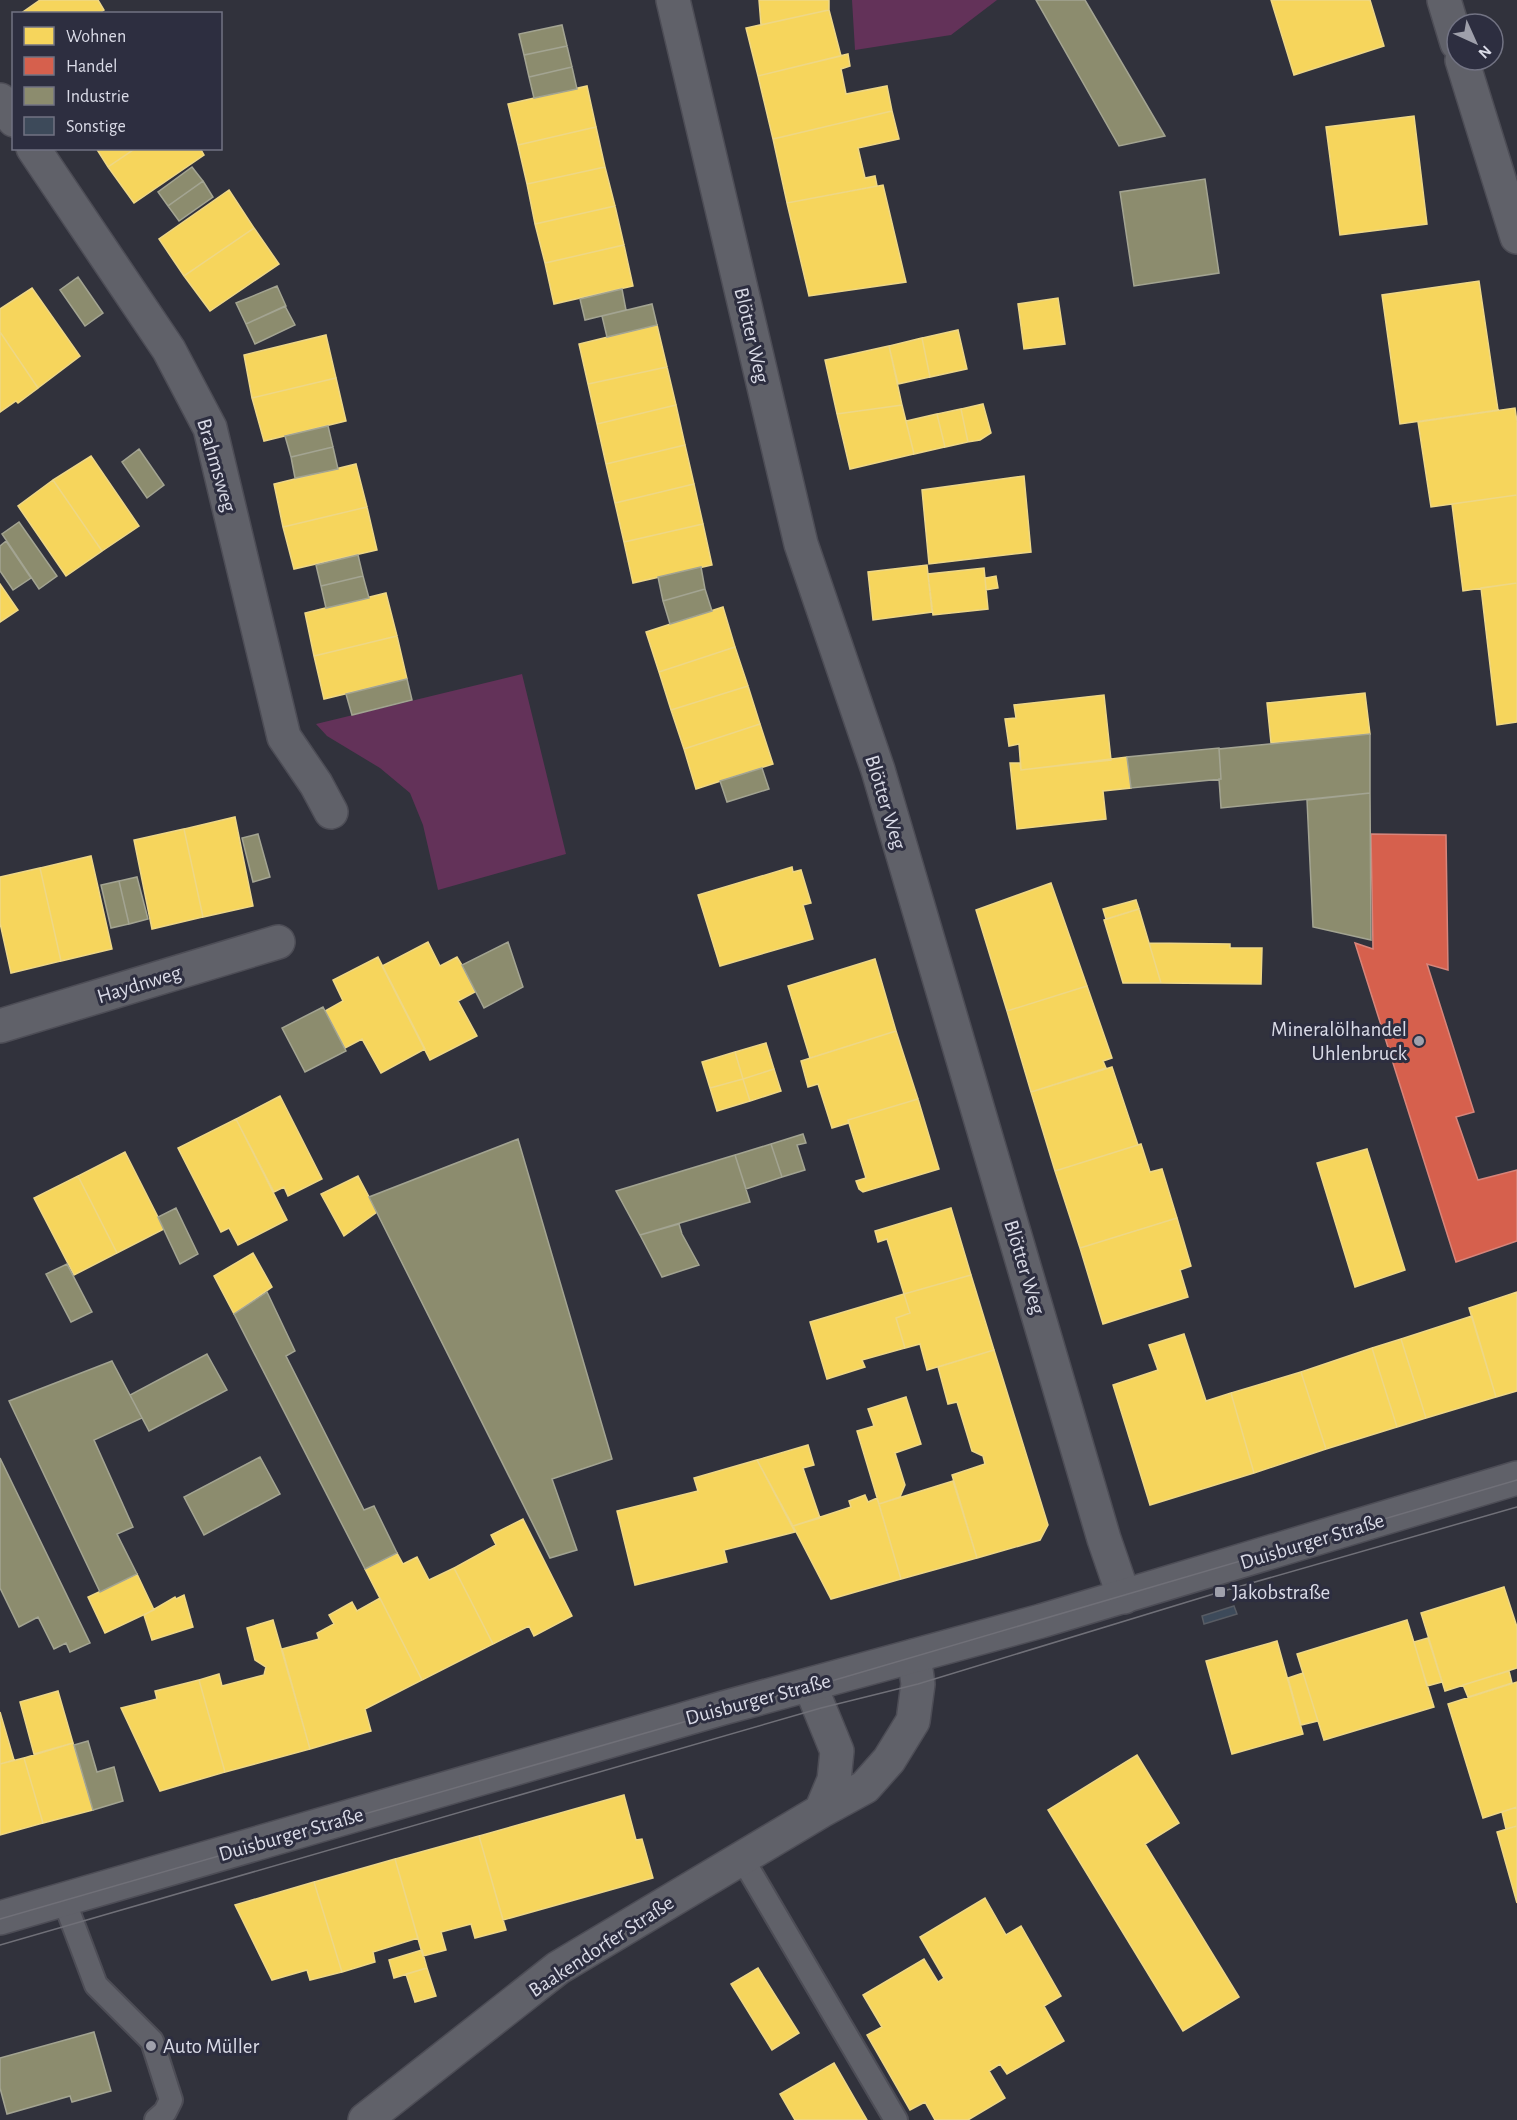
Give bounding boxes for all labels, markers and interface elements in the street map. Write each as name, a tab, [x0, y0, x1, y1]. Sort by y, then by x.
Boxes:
legend	[12, 12, 222, 150]
north arrow	[1445, 12, 1505, 72]
text: Wohnen	[66, 28, 126, 46]
text: N	[1475, 42, 1494, 61]
text: Handel	[66, 58, 117, 76]
text: Industrie	[66, 88, 129, 106]
text: Sonstige	[66, 118, 126, 136]
street label: Blötter Weg	[730, 285, 773, 386]
street label: Brahmsweg	[193, 416, 240, 515]
street label: Blötter Weg	[861, 753, 910, 852]
street label: Haydnweg	[95, 962, 185, 1007]
place label: Mineralölhandel Uhlenbruck	[1271, 1019, 1407, 1064]
marker: Mineralölhandel Uhlenbruck	[1412, 1034, 1426, 1048]
street label: Blötter Weg	[1000, 1218, 1049, 1317]
street label: Duisburger Straße	[1238, 1510, 1387, 1573]
place label: Jakobstraße	[1232, 1582, 1330, 1603]
marker: Jakobstraße	[1213, 1585, 1227, 1599]
street label: Duisburger Straße	[683, 1670, 833, 1729]
street label: Duisburger Straße	[216, 1804, 366, 1865]
street label: Baakendorfer Straße	[525, 1892, 678, 2001]
place label: Auto Müller	[163, 2036, 260, 2057]
marker: Auto Müller	[144, 2039, 158, 2053]

